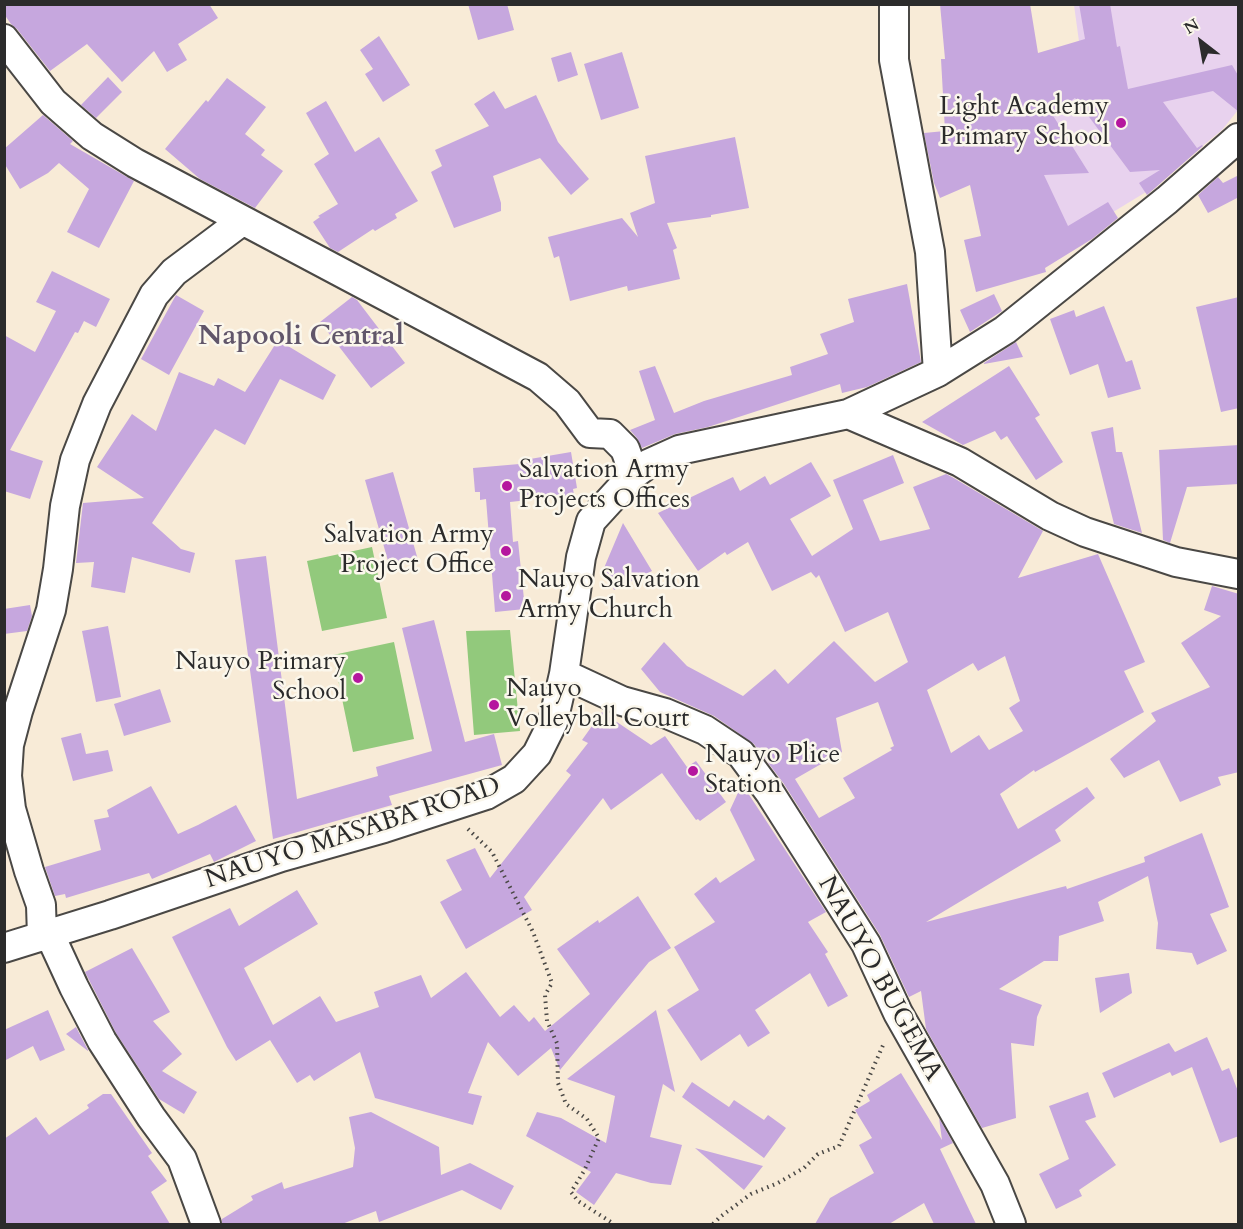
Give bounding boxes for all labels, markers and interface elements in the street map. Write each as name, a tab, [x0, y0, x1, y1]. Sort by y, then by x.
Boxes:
north arrow	[1171, 12, 1231, 72]
text: N	[1180, 14, 1203, 40]
place label: Light Academy Primary School	[939, 92, 1109, 154]
marker: Light Academy Primary School	[1114, 116, 1128, 130]
district label: Napooli Central	[198, 321, 404, 355]
place label: Salvation Army Projects Offices	[519, 455, 690, 516]
marker: Salvation Army Projects Offices	[500, 479, 514, 493]
place label: Salvation Army Project Office	[324, 520, 494, 582]
marker: Salvation Army Project Office	[499, 544, 513, 558]
place label: Nauyo Salvation Army Church	[518, 565, 700, 626]
marker: Nauyo Salvation Army Church	[499, 589, 513, 603]
place label: Nauyo Primary School	[175, 647, 346, 708]
marker: Nauyo Primary School	[351, 671, 365, 685]
place label: Nauyo Volleyball Court	[506, 674, 689, 736]
marker: Nauyo Volleyball Court	[487, 698, 501, 712]
place label: Nauyo Plice Station	[705, 740, 840, 802]
marker: Nauyo Plice Station	[686, 764, 700, 778]
street label: NAUYO MASABA ROAD	[201, 771, 505, 897]
street label: NAUYO BUGEMA	[810, 871, 948, 1087]

